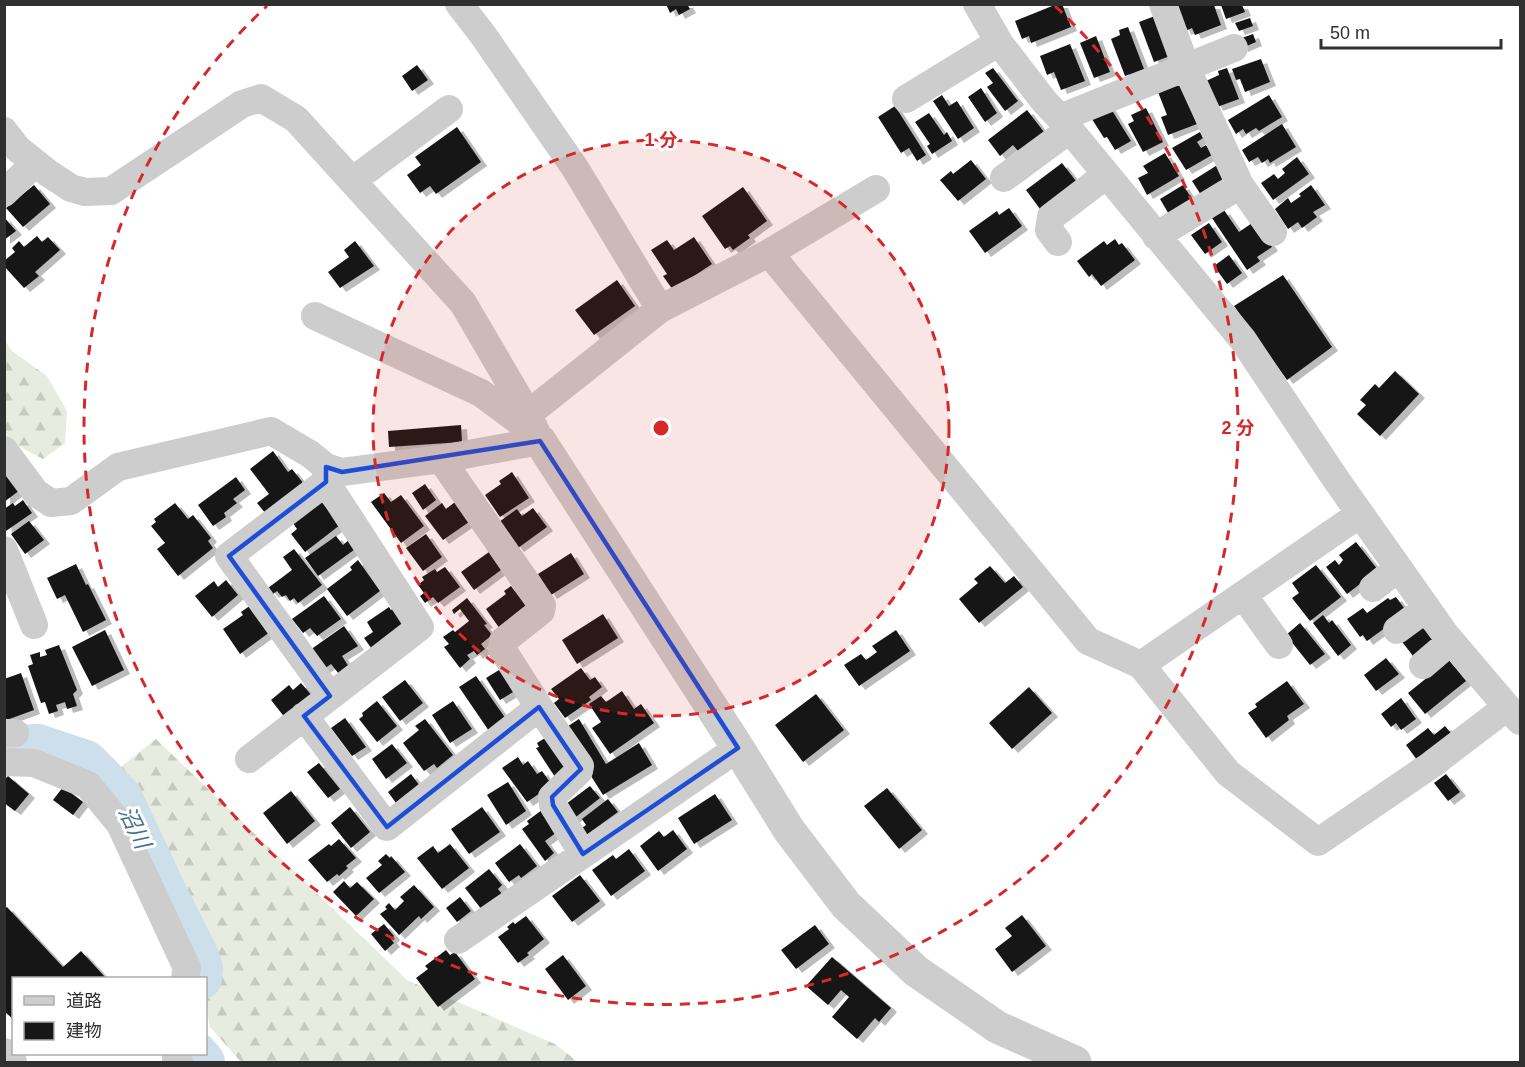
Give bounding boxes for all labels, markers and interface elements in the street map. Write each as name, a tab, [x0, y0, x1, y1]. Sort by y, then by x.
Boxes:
scale bar	[1321, 12, 1501, 50]
text: 50 m	[1330, 23, 1370, 43]
text: 1 分	[644, 130, 678, 150]
centre of rings	[651, 418, 671, 438]
text: 2 分	[1221, 418, 1255, 438]
water label: 沼川	[114, 802, 156, 854]
legend	[12, 977, 207, 1055]
text: 道路	[66, 991, 102, 1011]
text: 建物	[66, 1021, 102, 1041]

